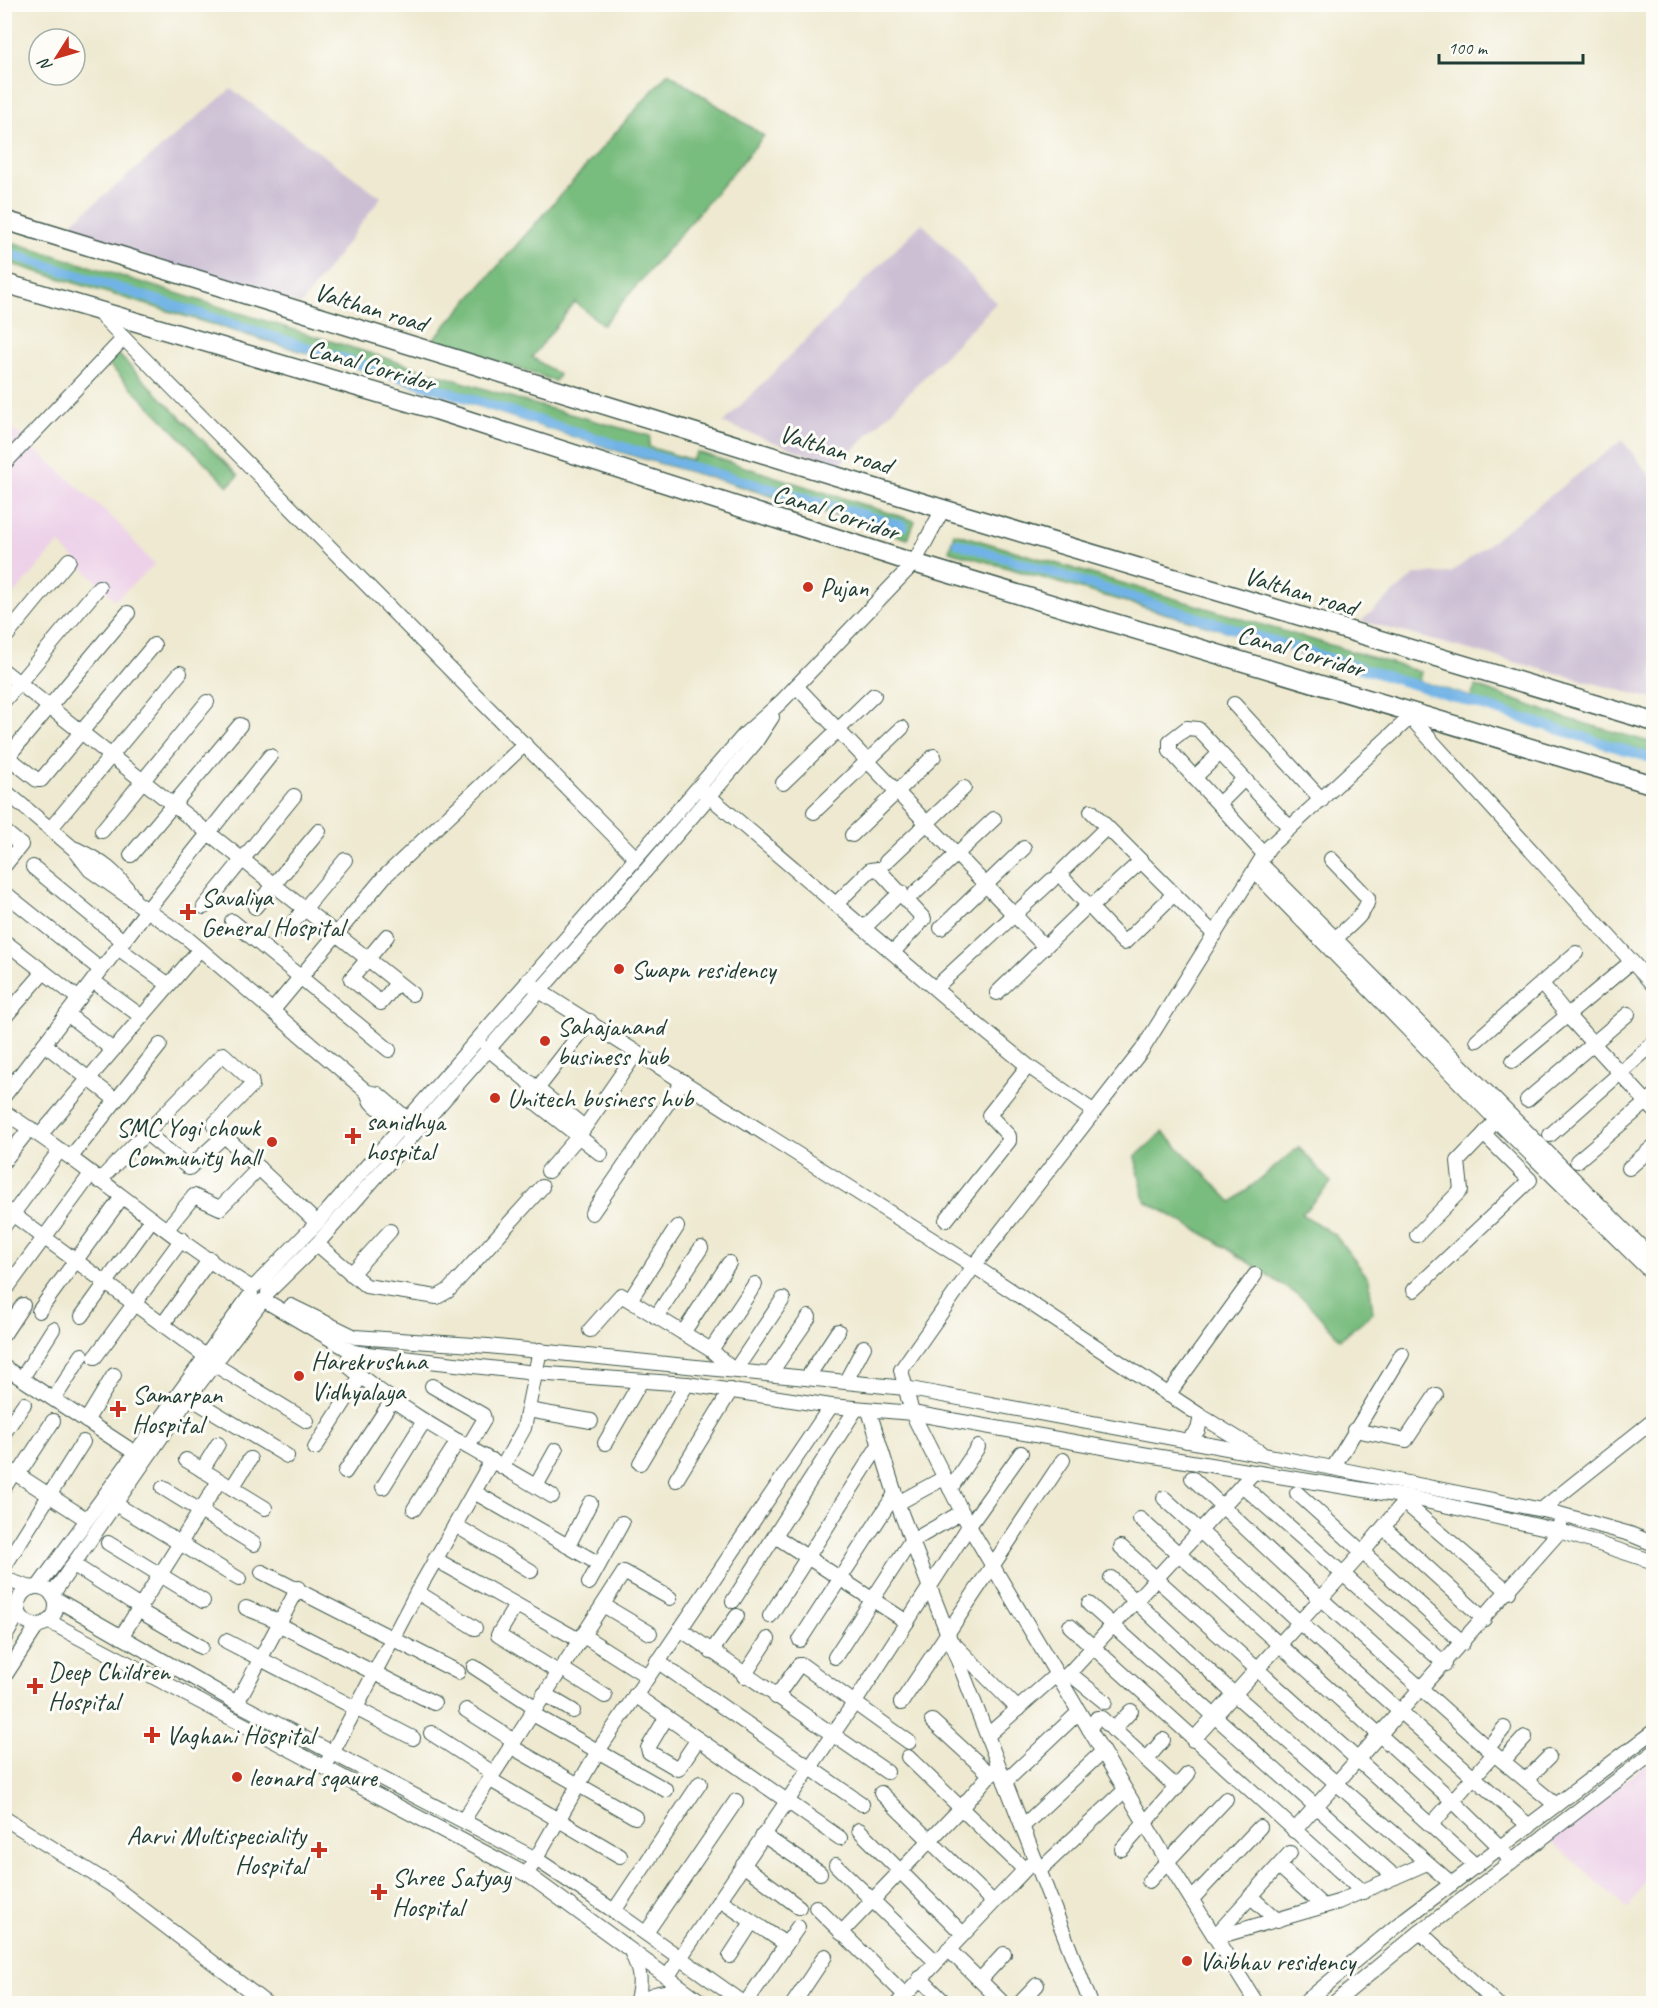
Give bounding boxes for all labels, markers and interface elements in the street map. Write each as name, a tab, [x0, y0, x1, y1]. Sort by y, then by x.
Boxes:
north arrow	[27, 27, 87, 87]
scale bar	[1439, 27, 1583, 65]
text: 100 m	[1448, 37, 1489, 59]
text: N	[33, 53, 57, 75]
street label: Valthan road	[310, 275, 435, 341]
street label: Canal Corridor	[305, 332, 442, 400]
street label: Valthan road	[775, 417, 900, 483]
street label: Canal Corridor	[769, 477, 906, 549]
street label: Valthan road	[1240, 559, 1365, 625]
place label: Pujan	[820, 571, 869, 604]
marker: Pujan	[801, 580, 815, 594]
street label: Canal Corridor	[1234, 618, 1371, 686]
place label: Savaliya General Hospital	[201, 881, 349, 944]
marker: Savaliya General Hospital	[179, 903, 197, 921]
place label: Swapn residency	[631, 953, 778, 986]
marker: Swapn residency	[612, 962, 626, 976]
place label: Sahajanand business hub	[557, 1010, 670, 1073]
marker: Sahajanand business hub	[538, 1034, 552, 1048]
place label: Unitech business hub	[507, 1082, 695, 1115]
marker: Unitech business hub	[488, 1091, 502, 1105]
place label: sanidhya hospital	[366, 1105, 447, 1168]
place label: SMC Yogi chowk Community hall	[116, 1111, 265, 1174]
marker: sanidhya hospital	[344, 1127, 362, 1145]
marker: SMC Yogi chowk Community hall	[265, 1135, 279, 1149]
place label: Harekrushna Vidhyalaya	[311, 1345, 429, 1408]
marker: Harekrushna Vidhyalaya	[292, 1369, 306, 1383]
place label: Samarpan Hospital	[132, 1378, 224, 1441]
marker: Samarpan Hospital	[109, 1400, 127, 1418]
place label: Deep Children Hospital	[48, 1655, 171, 1718]
marker: Deep Children Hospital	[26, 1677, 44, 1695]
place label: Vaghani Hospital	[166, 1719, 319, 1752]
marker: Vaghani Hospital	[143, 1726, 161, 1744]
place label: leonard sqaure	[249, 1761, 378, 1794]
marker: leonard sqaure	[230, 1770, 244, 1784]
place label: Aarvi Multispeciality Hospital	[127, 1819, 311, 1882]
marker: Aarvi Multispeciality Hospital	[310, 1841, 328, 1859]
place label: Shree Satyay Hospital	[392, 1861, 513, 1924]
marker: Shree Satyay Hospital	[370, 1883, 388, 1901]
place label: Vaibhav residency	[1199, 1945, 1357, 1978]
marker: Vaibhav residency	[1180, 1954, 1194, 1968]

